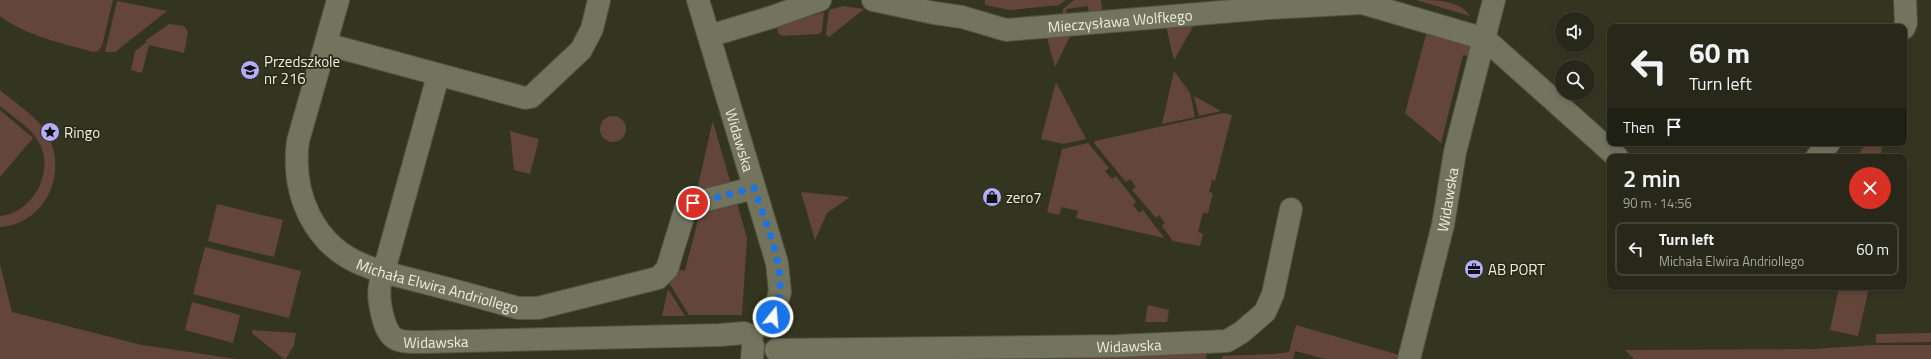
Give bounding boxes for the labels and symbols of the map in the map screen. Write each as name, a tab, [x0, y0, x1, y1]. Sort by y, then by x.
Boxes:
street label: Mieczysława Wolfkego	[1047, 3, 1193, 38]
place label: Przedszkole nr 216	[264, 50, 340, 90]
school or university icon: Przedszkole nr 216	[239, 59, 261, 81]
street label: Widawska	[720, 105, 761, 175]
place icon: Ringo	[39, 121, 61, 143]
place label: Ringo	[64, 121, 100, 144]
street label: Widawska	[1430, 165, 1464, 234]
pin	[676, 186, 710, 220]
shop icon: zero7	[981, 186, 1003, 208]
place label: zero7	[1006, 186, 1042, 209]
street label: Michała Elwira Andriollego	[353, 252, 522, 319]
office icon: AB PORT	[1463, 258, 1485, 280]
place label: AB PORT	[1488, 258, 1545, 281]
position arrow	[752, 296, 794, 338]
street label: Widawska	[403, 329, 469, 354]
street label: Widawska	[1096, 332, 1162, 358]

